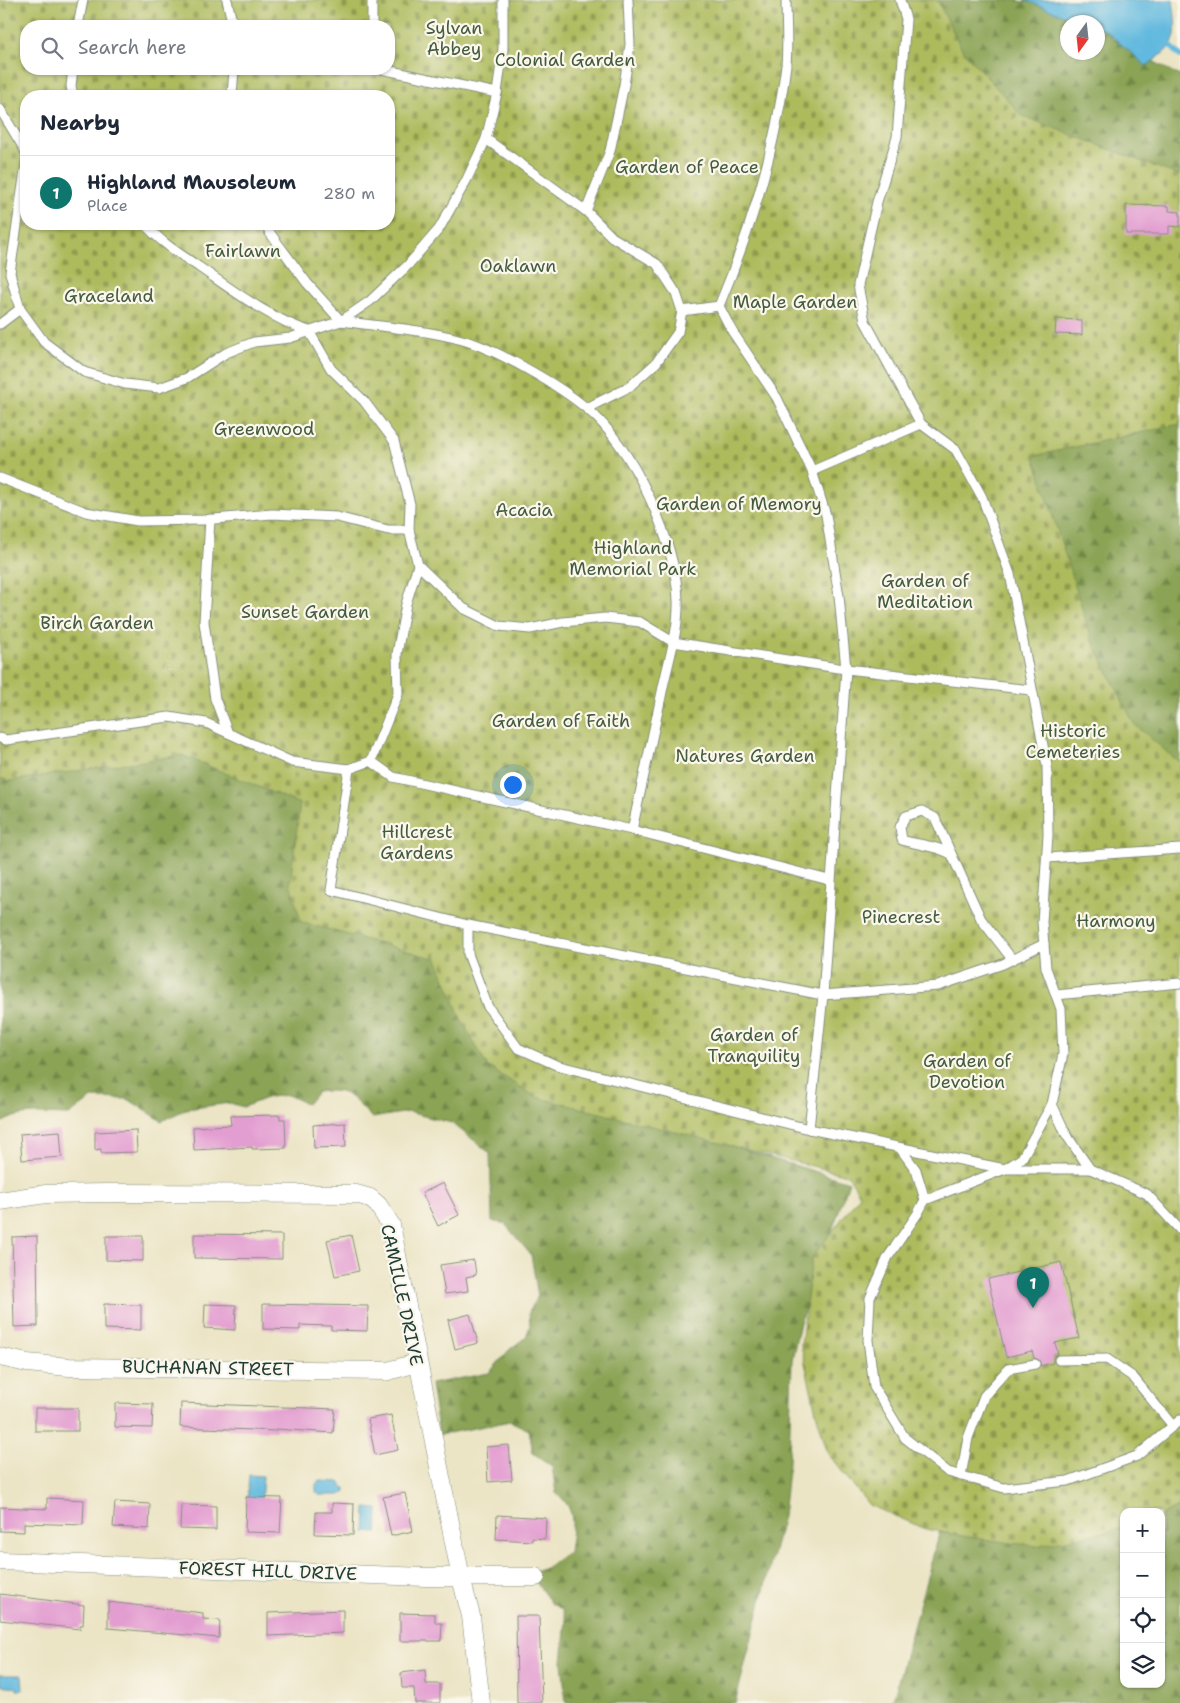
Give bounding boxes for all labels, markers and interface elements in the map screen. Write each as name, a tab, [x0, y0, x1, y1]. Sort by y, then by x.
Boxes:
north arrow	[1060, 15, 1105, 60]
park label: Sylvan Abbey	[426, 16, 482, 61]
search box	[20, 20, 395, 75]
icon: search	[38, 34, 66, 62]
text: Search here	[78, 35, 187, 60]
park label: Colonial Garden	[495, 48, 635, 72]
text: Nearby	[40, 109, 120, 137]
park label: Garden of Peace	[615, 155, 759, 179]
text: Highland Mausoleum	[87, 170, 296, 195]
text: 1	[52, 183, 60, 204]
text: 280 m	[323, 183, 375, 204]
text: Place	[87, 195, 128, 216]
park label: Fairlawn	[205, 239, 281, 263]
park label: Oaklawn	[480, 254, 556, 278]
park label: Graceland	[64, 284, 154, 308]
park label: Maple Garden	[733, 290, 857, 314]
park label: Greenwood	[214, 417, 314, 441]
park label: Garden of Memory	[656, 492, 822, 516]
park label: Acacia	[495, 498, 553, 522]
park label: Highland Memorial Park	[569, 536, 697, 581]
park label: Garden of Meditation	[877, 569, 973, 614]
park label: Sunset Garden	[241, 600, 369, 624]
park label: Birch Garden	[40, 611, 154, 635]
park label: Garden of Faith	[492, 709, 630, 733]
park label: Historic Cemeteries	[1026, 719, 1120, 764]
park label: Natures Garden	[675, 744, 815, 768]
your location	[500, 772, 526, 798]
park label: Hillcrest Gardens	[380, 820, 454, 865]
park label: Pinecrest	[862, 905, 940, 929]
park label: Harmony	[1076, 909, 1156, 933]
park label: Garden of Tranquility	[708, 1023, 800, 1068]
park label: Garden of Devotion	[923, 1049, 1012, 1094]
street label: CAMILLE DRIVE	[375, 1222, 429, 1368]
pin: 1	[1017, 1267, 1049, 1308]
street label: BUCHANAN STREET	[122, 1355, 294, 1381]
map controls	[1120, 1508, 1165, 1688]
button: +	[1120, 1508, 1165, 1553]
button: −	[1120, 1553, 1165, 1598]
street label: FOREST HILL DRIVE	[178, 1556, 358, 1586]
button: locate	[1120, 1598, 1165, 1643]
button: layers	[1120, 1643, 1165, 1688]

